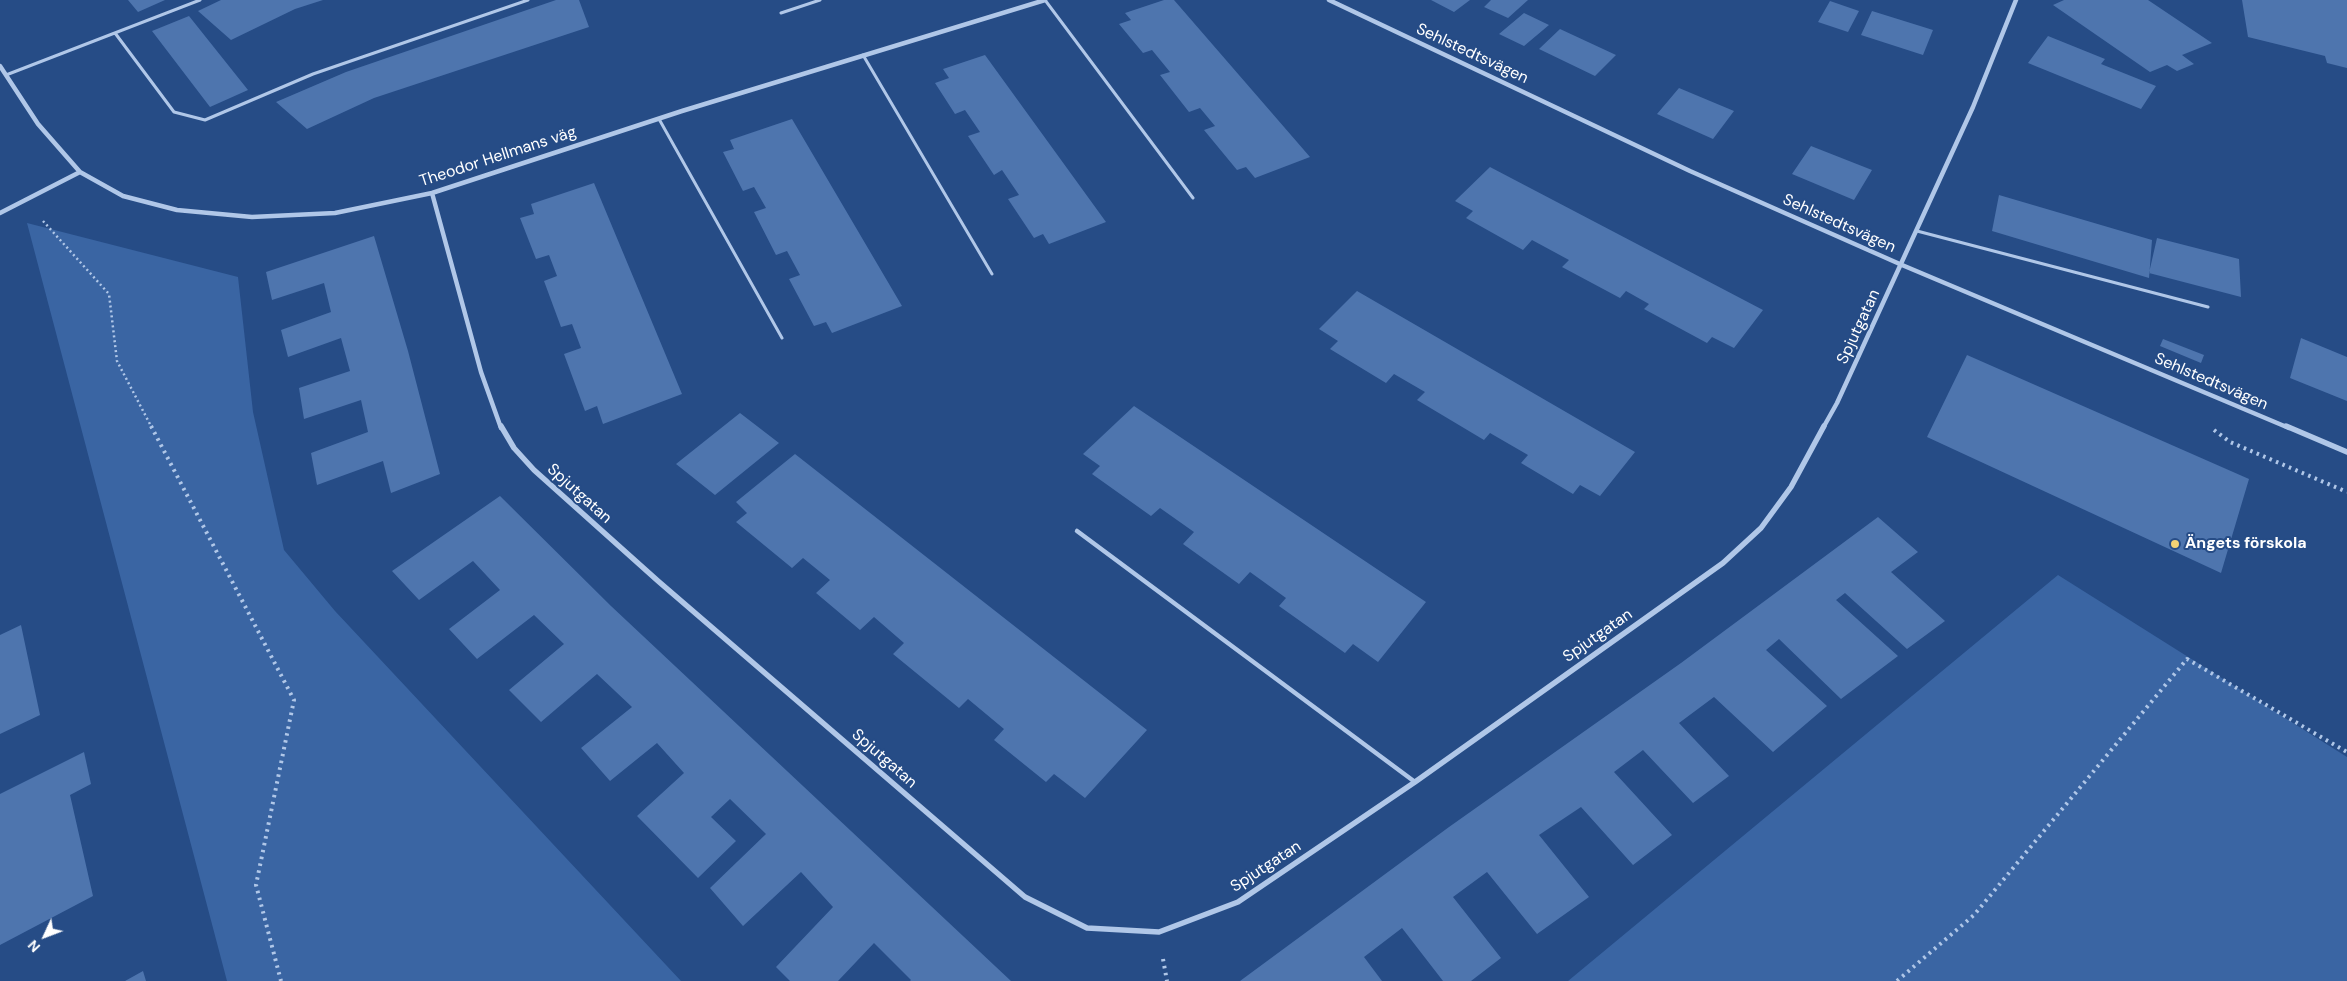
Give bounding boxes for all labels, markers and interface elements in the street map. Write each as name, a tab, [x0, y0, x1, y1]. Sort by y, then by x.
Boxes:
street label: Sehlstedtsvägen	[1413, 20, 1531, 88]
street label: Theodor Hellmans väg	[417, 123, 579, 191]
street label: Sehlstedtsvägen	[1780, 191, 1898, 257]
street label: Spjutgatan	[1833, 287, 1885, 367]
street label: Sehlstedtsvägen	[2151, 349, 2271, 415]
street label: Spjutgatan	[543, 460, 615, 528]
place label: Ängets förskola	[2185, 534, 2307, 554]
marker: Ängets förskola	[2169, 538, 2181, 550]
street label: Spjutgatan	[1560, 605, 1636, 667]
street label: Spjutgatan	[847, 725, 921, 793]
street label: Spjutgatan	[1227, 837, 1305, 897]
north arrow	[20, 911, 70, 961]
text: N	[24, 936, 44, 956]

